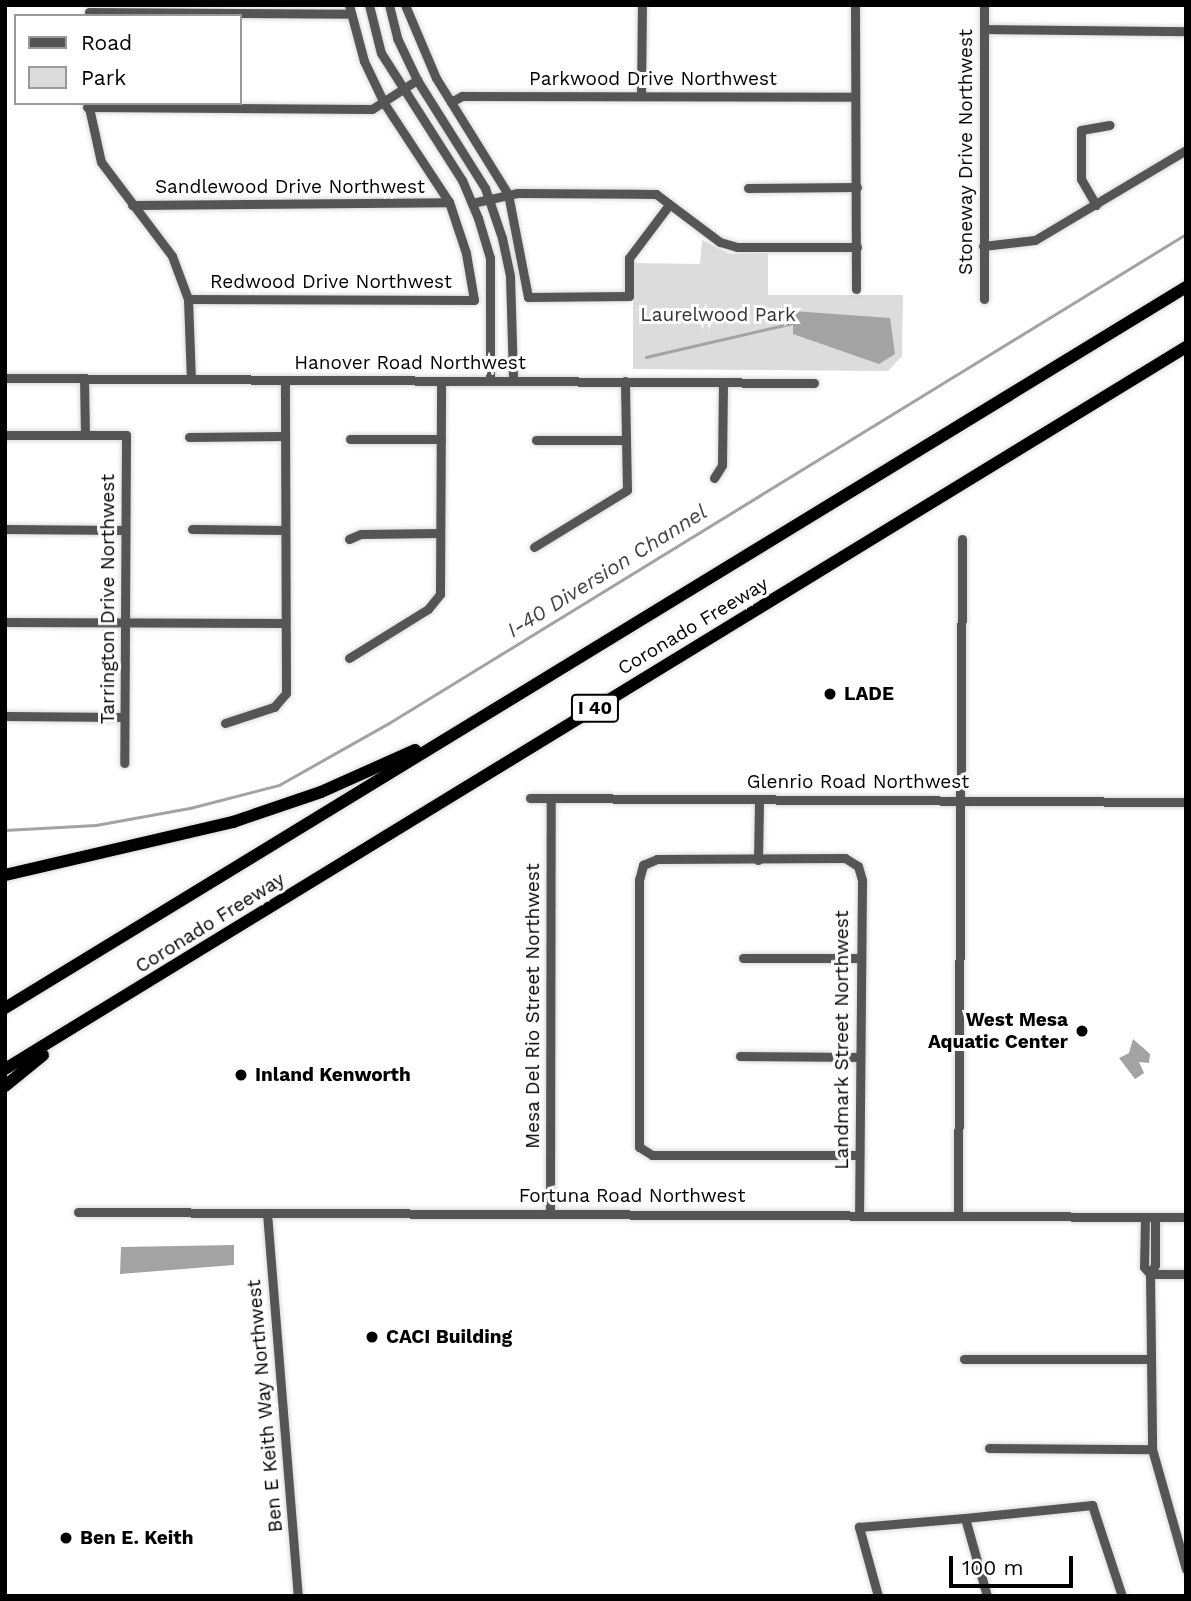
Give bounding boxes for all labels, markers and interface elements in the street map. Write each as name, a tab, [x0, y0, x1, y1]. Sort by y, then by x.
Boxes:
legend	[14, 14, 242, 105]
street label: Stoneway Drive Northwest	[955, 29, 977, 275]
text: Road	[81, 30, 132, 55]
text: Park	[81, 65, 126, 90]
street label: Parkwood Drive Northwest	[529, 68, 777, 90]
street label: Sandlewood Drive Northwest	[155, 176, 425, 198]
street label: Redwood Drive Northwest	[210, 271, 452, 293]
park label: Laurelwood Park	[640, 304, 796, 326]
street label: Hanover Road Northwest	[294, 352, 526, 374]
street label: Tarrington Drive Northwest	[97, 474, 119, 724]
water label: I-40 Diversion Channel	[502, 499, 712, 643]
street label: Coronado Freeway	[614, 572, 772, 680]
place label: LADE	[844, 683, 894, 705]
marker: LADE	[822, 686, 838, 702]
road number: I 40	[570, 694, 620, 722]
street label: Glenrio Road Northwest	[747, 771, 969, 793]
street label: Mesa Del Rio Street Northwest	[522, 863, 544, 1149]
street label: Coronado Freeway	[131, 868, 289, 978]
street label: Landmark Street Northwest	[831, 910, 853, 1170]
place label: West Mesa Aquatic Center	[928, 1009, 1068, 1053]
marker: West Mesa Aquatic Center	[1074, 1023, 1090, 1039]
place label: Inland Kenworth	[255, 1064, 411, 1086]
marker: Inland Kenworth	[233, 1067, 249, 1083]
street label: Fortuna Road Northwest	[518, 1185, 746, 1207]
street label: Ben E Keith Way Northwest	[243, 1278, 287, 1534]
place label: CACI Building	[386, 1326, 512, 1348]
marker: CACI Building	[364, 1329, 380, 1345]
place label: Ben E. Keith	[80, 1527, 194, 1549]
marker: Ben E. Keith	[58, 1530, 74, 1546]
scale bar	[953, 1542, 1077, 1586]
text: 100 m	[962, 1555, 1024, 1580]

